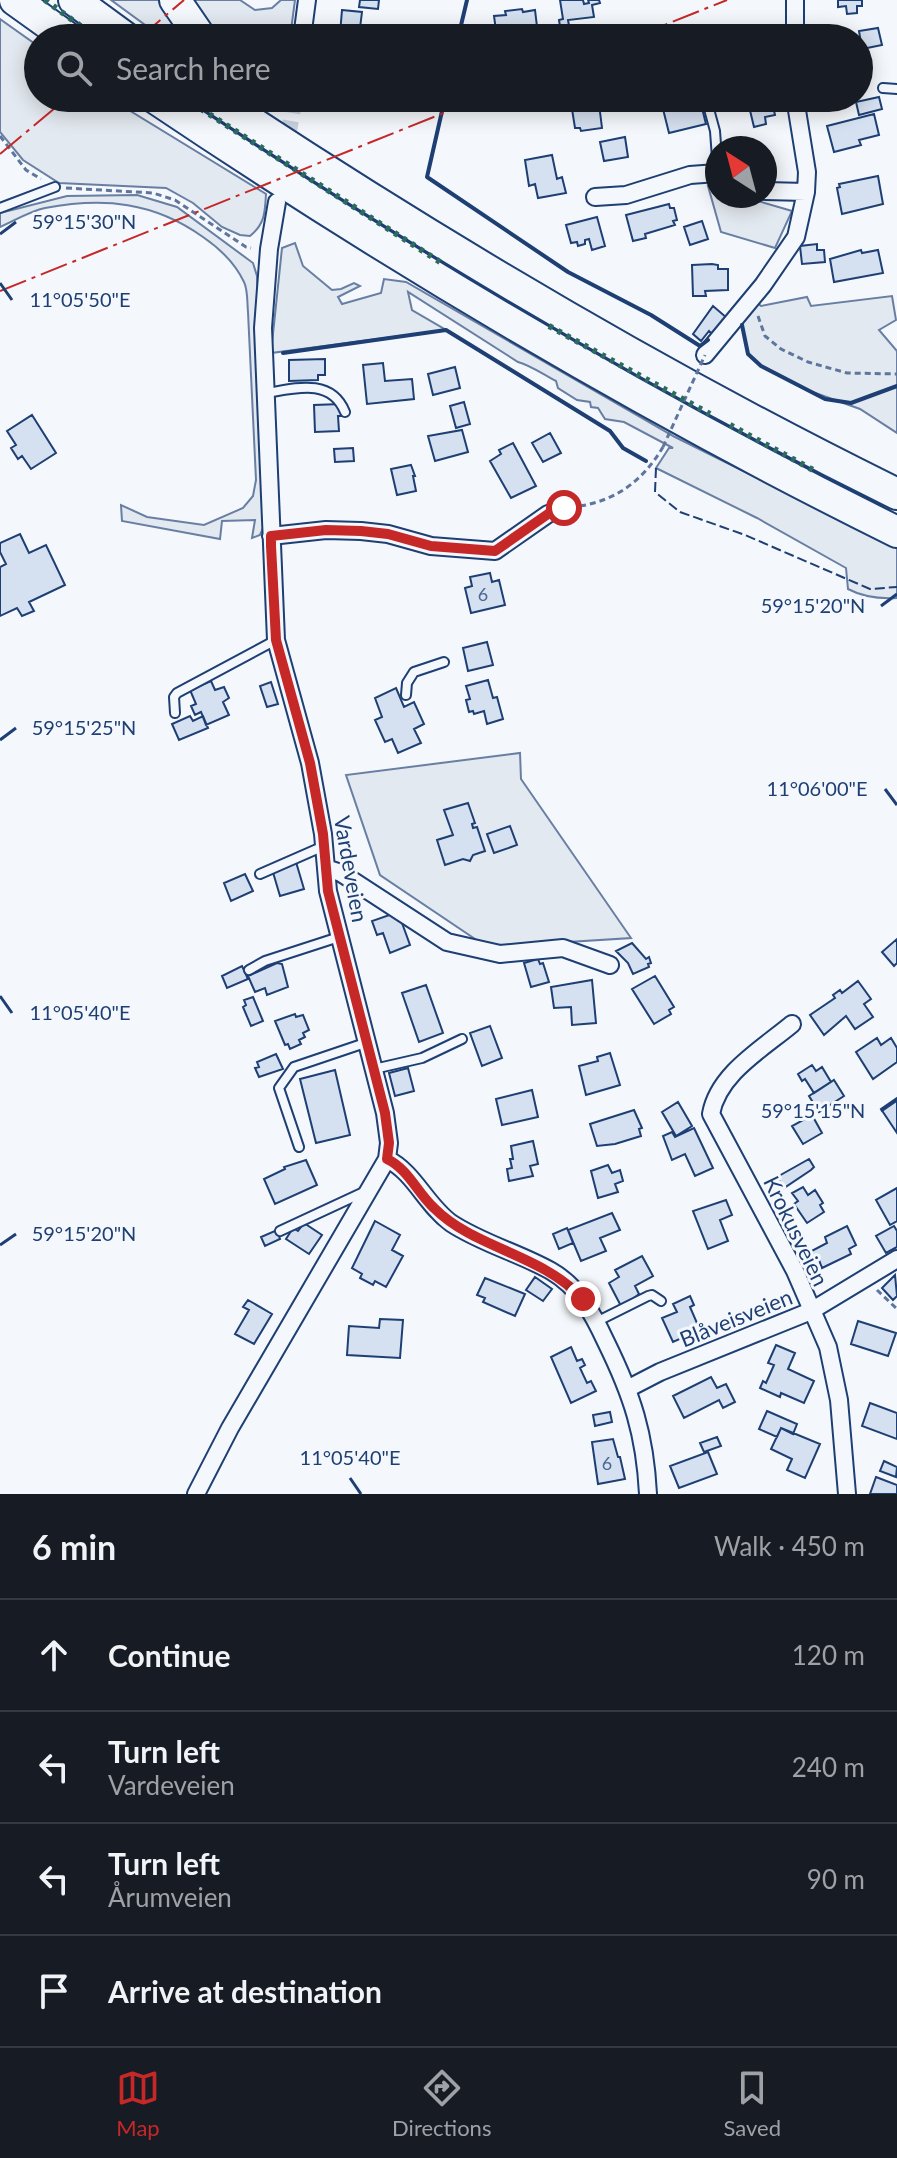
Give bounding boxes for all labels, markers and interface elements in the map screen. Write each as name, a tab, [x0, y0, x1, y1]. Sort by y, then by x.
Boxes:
search box	[24, 24, 873, 112]
icon: search	[52, 46, 96, 90]
text: Search here	[116, 50, 271, 86]
north arrow	[705, 136, 777, 208]
text: 59°15'30"N	[32, 209, 136, 233]
text: 11°05'50"E	[30, 287, 130, 311]
route start	[546, 490, 582, 526]
house number: 6	[478, 583, 488, 605]
text: 59°15'20"N	[761, 593, 865, 617]
text: 59°15'25"N	[32, 715, 136, 739]
text: 11°06'00"E	[767, 776, 867, 800]
street label: Vardeveien	[329, 814, 374, 924]
text: 11°05'40"E	[30, 1000, 130, 1024]
text: 59°15'15"N	[761, 1098, 865, 1122]
street label: Krokusveien	[758, 1171, 835, 1290]
text: 59°15'20"N	[32, 1221, 136, 1245]
route end	[565, 1281, 601, 1317]
street label: Blåveisveien	[676, 1283, 796, 1352]
text: 11°05'40"E	[300, 1445, 400, 1469]
house number: 6	[602, 1452, 612, 1474]
text: 6 min	[32, 1526, 116, 1567]
text: Walk · 450 m	[714, 1530, 865, 1562]
icon: ahead	[32, 1633, 76, 1677]
text: Continue	[108, 1637, 231, 1673]
text: 120 m	[792, 1639, 865, 1671]
text: Turn left	[108, 1733, 220, 1769]
icon: left	[32, 1745, 76, 1789]
text: 240 m	[792, 1751, 865, 1783]
text: Vardeveien	[108, 1769, 235, 1801]
text: Turn left	[108, 1845, 220, 1881]
icon: left	[32, 1857, 76, 1901]
text: 90 m	[807, 1863, 865, 1895]
text: Årumveien	[108, 1881, 232, 1913]
icon: arrive	[32, 1969, 76, 2013]
text: Arrive at destination	[108, 1973, 382, 2009]
tab: Map	[116, 2066, 160, 2141]
tab: Directions	[392, 2066, 491, 2141]
tab: Saved	[723, 2066, 781, 2141]

